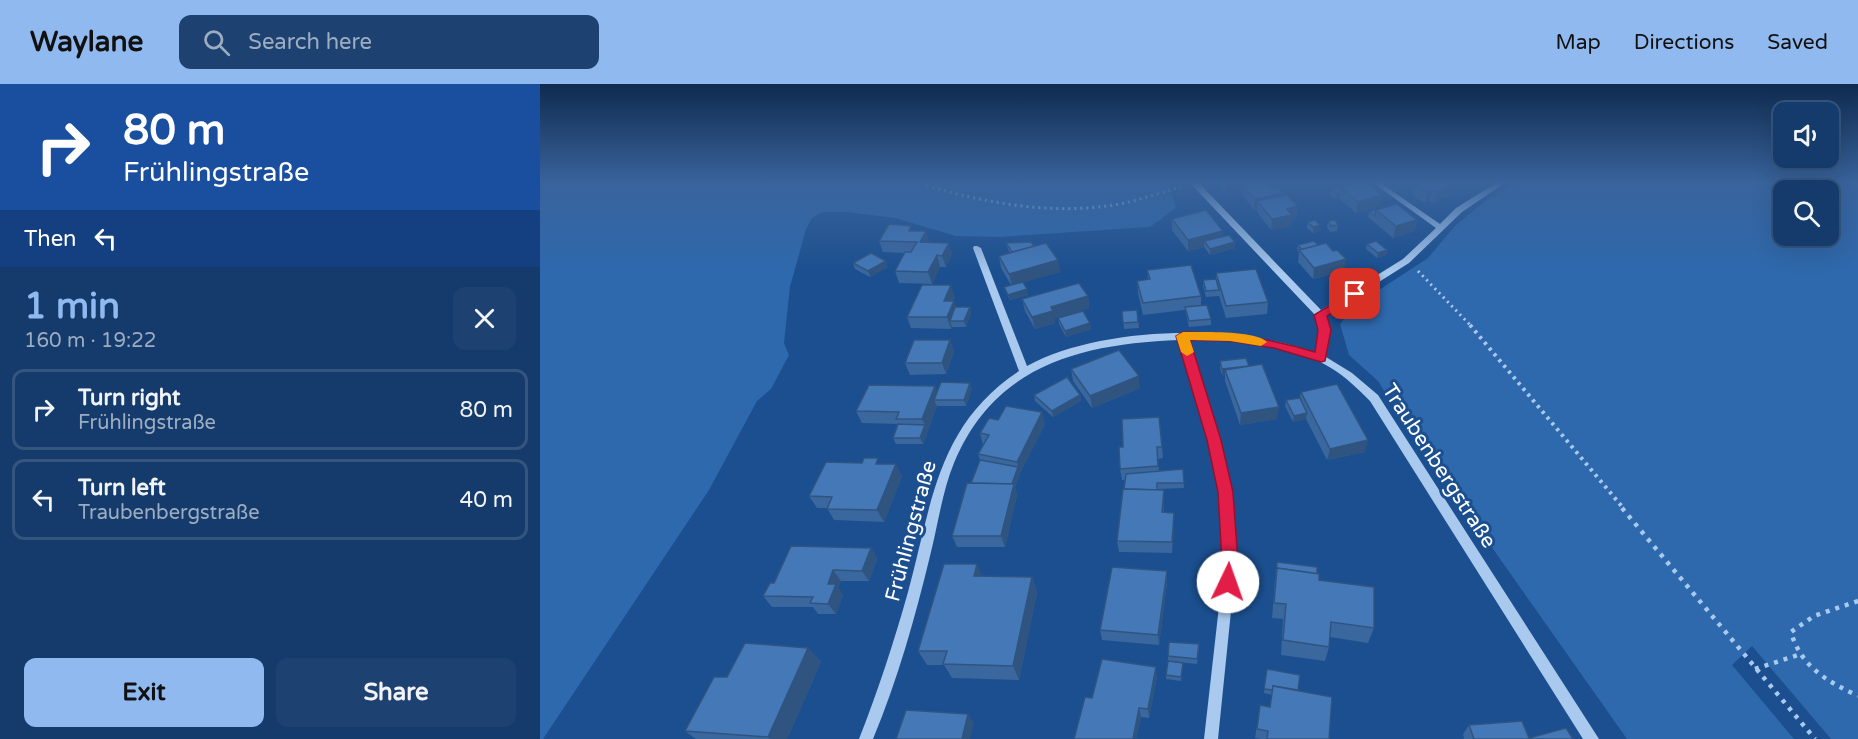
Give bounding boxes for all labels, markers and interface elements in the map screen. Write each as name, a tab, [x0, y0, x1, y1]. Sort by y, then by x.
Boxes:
search box	[179, 15, 599, 69]
text: Waylane	[30, 25, 143, 59]
icon: search	[200, 26, 233, 59]
text: Search here	[248, 29, 372, 55]
text: Map	[1555, 30, 1601, 55]
text: Directions	[1634, 30, 1734, 55]
text: Saved	[1767, 30, 1828, 55]
map controls	[1773, 102, 1839, 246]
button: sound	[1773, 102, 1839, 168]
text: 80 m	[123, 105, 225, 156]
icon: right	[24, 108, 102, 186]
text: Frühlingstraße	[123, 156, 309, 189]
button: search	[1773, 180, 1839, 246]
icon: left	[89, 222, 122, 255]
text: Then	[24, 226, 77, 252]
pin	[1329, 268, 1380, 319]
icon: arrive	[1338, 277, 1371, 310]
text: 1 min	[24, 285, 120, 328]
button: close	[453, 287, 516, 350]
text: 160 m · 19:22	[24, 329, 156, 353]
street label: Traubenbergstraße	[1377, 379, 1501, 553]
text: Turn right	[78, 385, 180, 411]
icon: right	[27, 393, 60, 426]
text: 80 m	[459, 397, 513, 423]
text: Frühlingstraße	[78, 411, 216, 435]
street label: Frühlingstraße	[880, 458, 942, 604]
text: Turn left	[78, 475, 166, 501]
icon: left	[27, 483, 60, 516]
text: 40 m	[459, 487, 513, 513]
text: Traubenbergstraße	[78, 501, 260, 525]
position arrow	[1196, 550, 1260, 614]
button: Exit	[24, 658, 264, 727]
button: Share	[276, 658, 516, 727]

